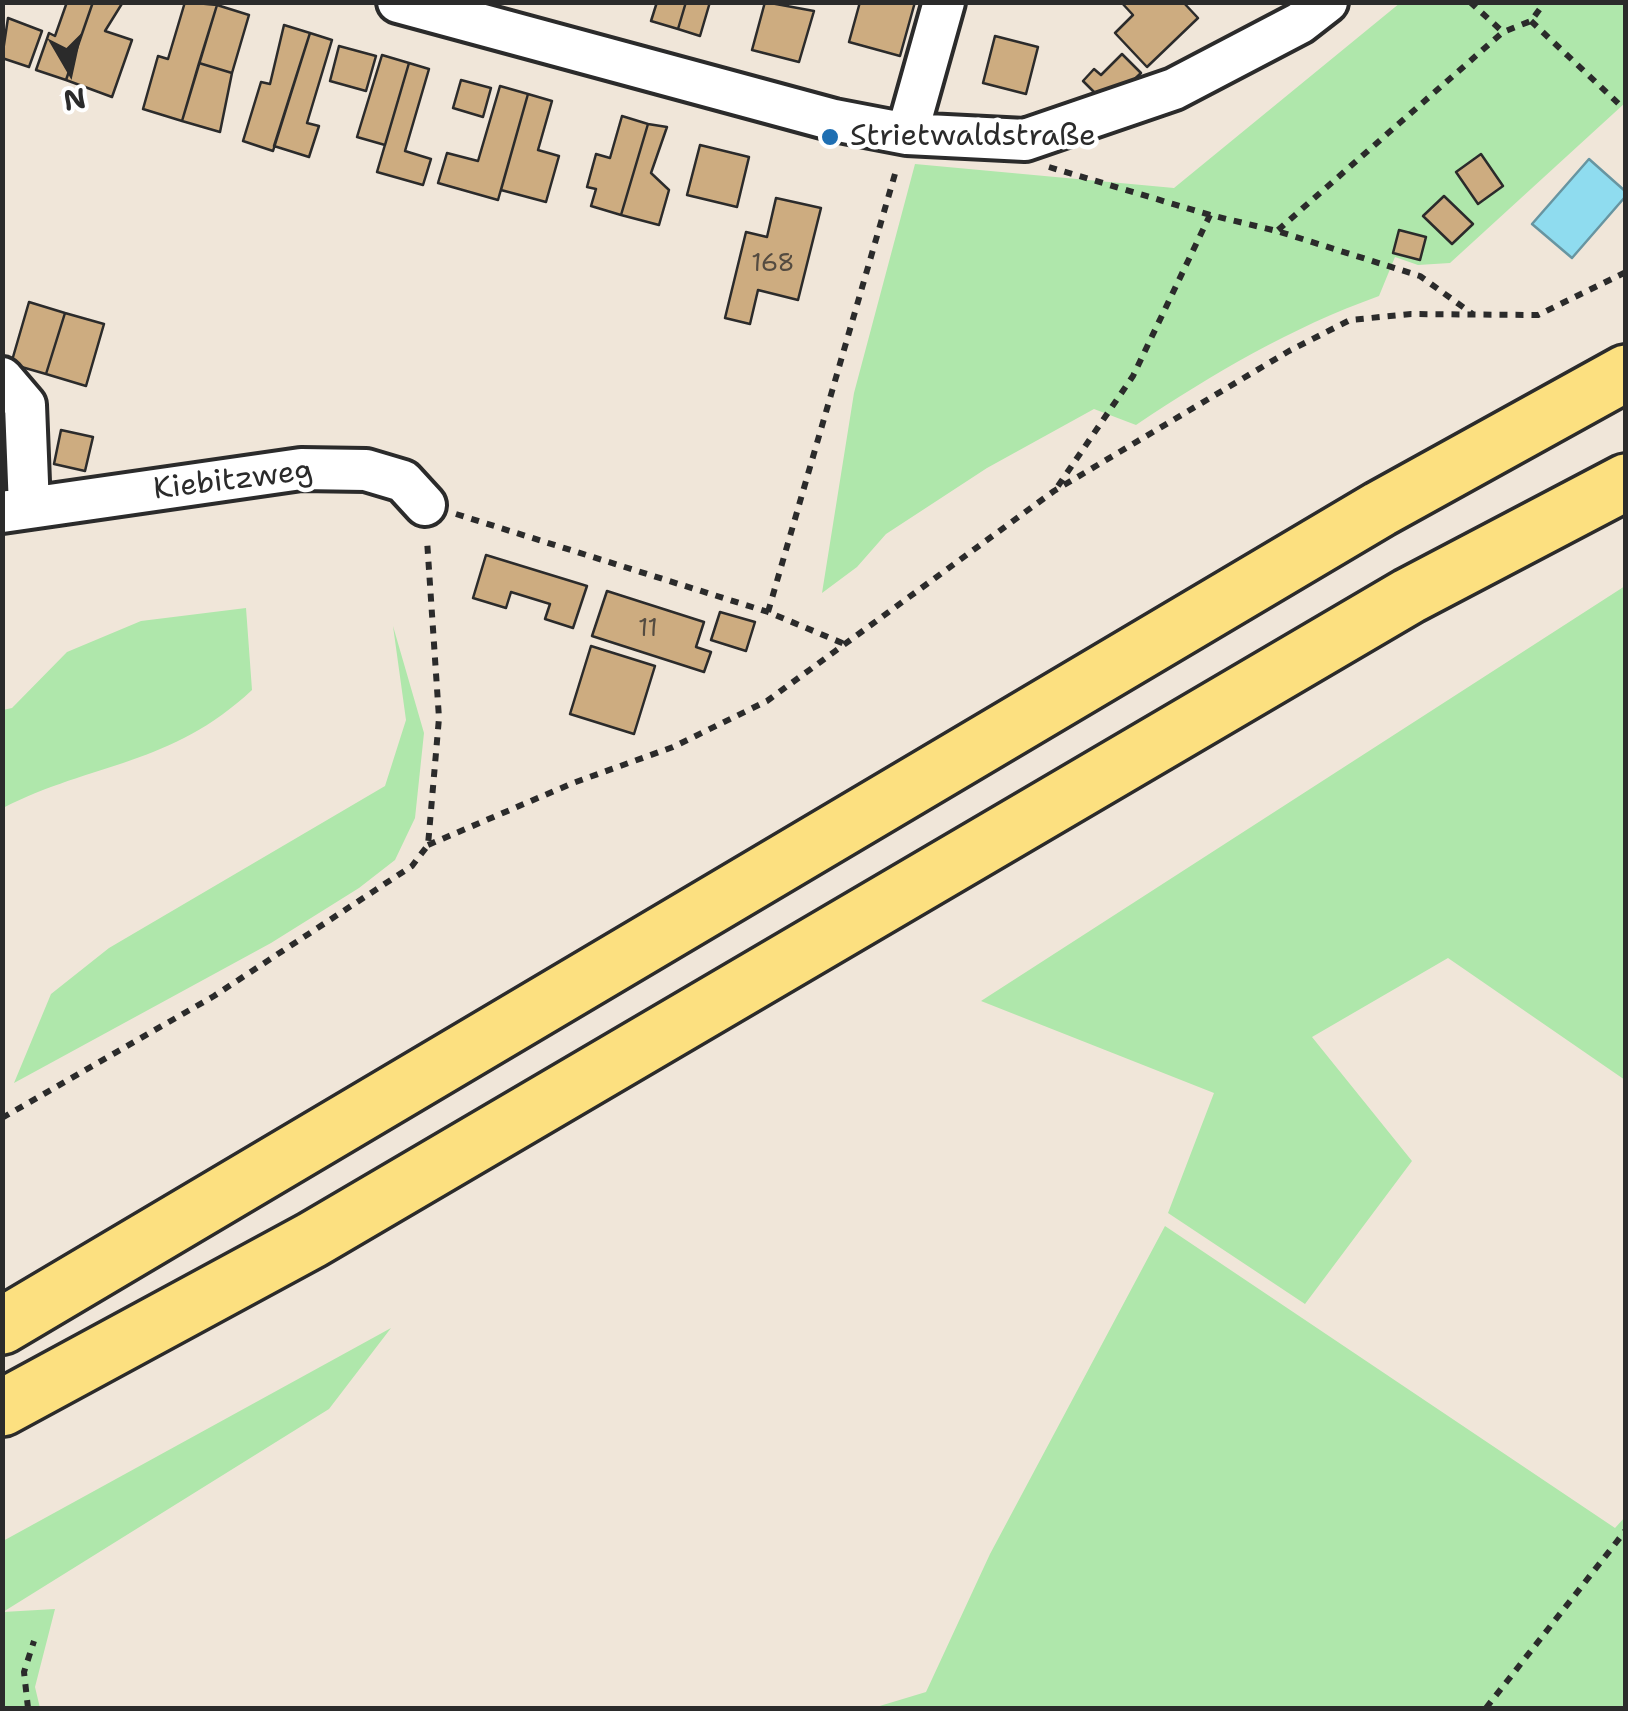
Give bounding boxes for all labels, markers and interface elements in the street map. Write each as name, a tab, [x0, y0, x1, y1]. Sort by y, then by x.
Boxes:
north arrow	[20, 20, 120, 120]
text: N	[61, 79, 89, 120]
place label: Strietwaldstraße	[850, 119, 1096, 155]
marker: Strietwaldstraße	[819, 126, 841, 148]
house number: 168	[751, 249, 795, 279]
street label: Kiebitzweg	[151, 453, 315, 509]
house number: 11	[638, 614, 658, 644]

